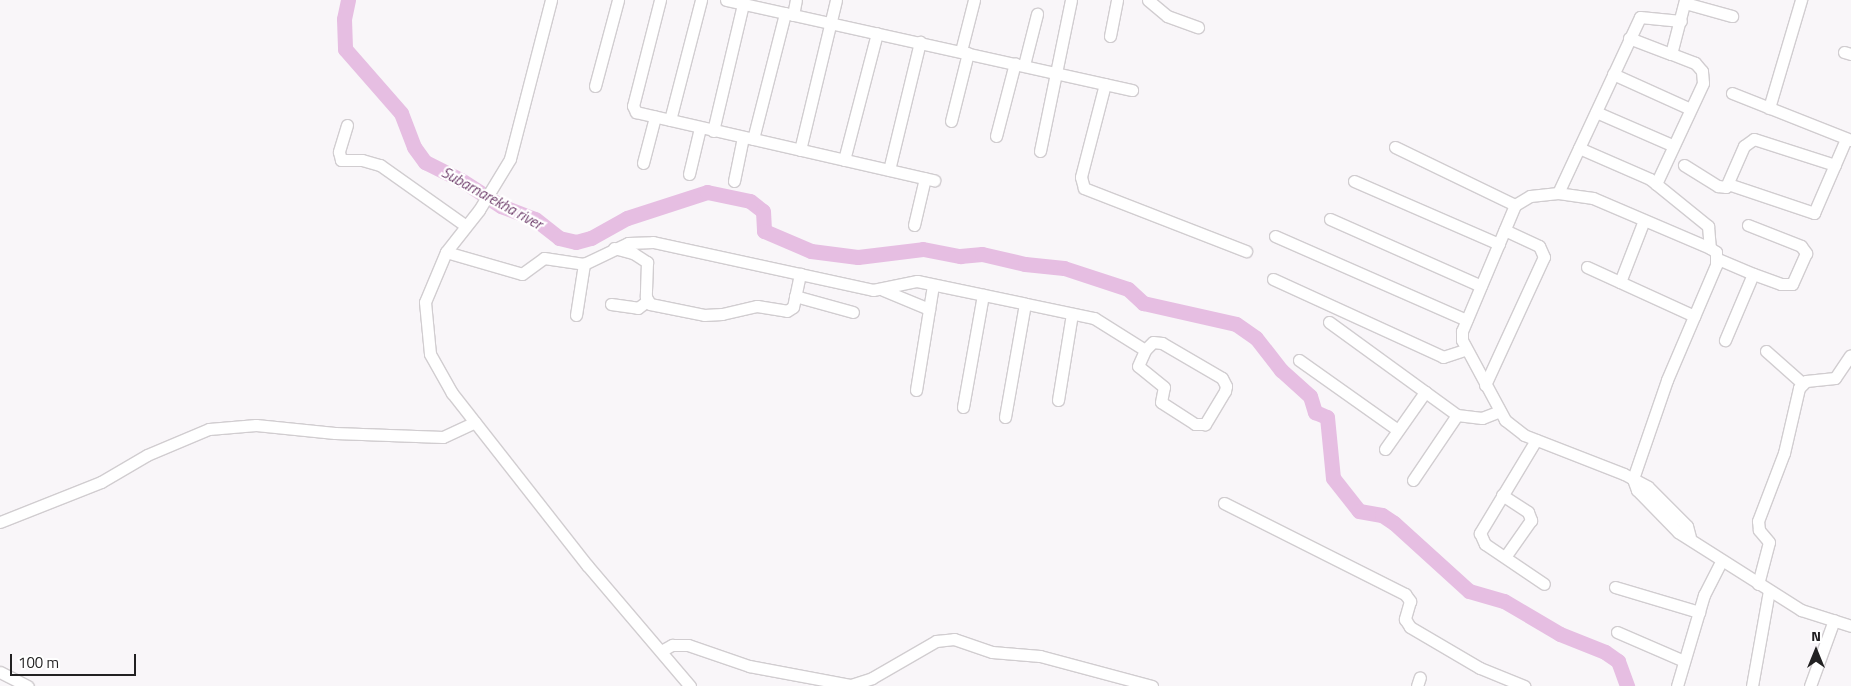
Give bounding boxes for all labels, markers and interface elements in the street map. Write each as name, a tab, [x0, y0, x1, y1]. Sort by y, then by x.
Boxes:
water label: Subarnarekha river	[439, 163, 545, 233]
text: N	[1811, 625, 1821, 646]
north arrow	[1791, 626, 1841, 676]
scale bar	[12, 644, 139, 676]
text: 100 m	[18, 651, 59, 674]

